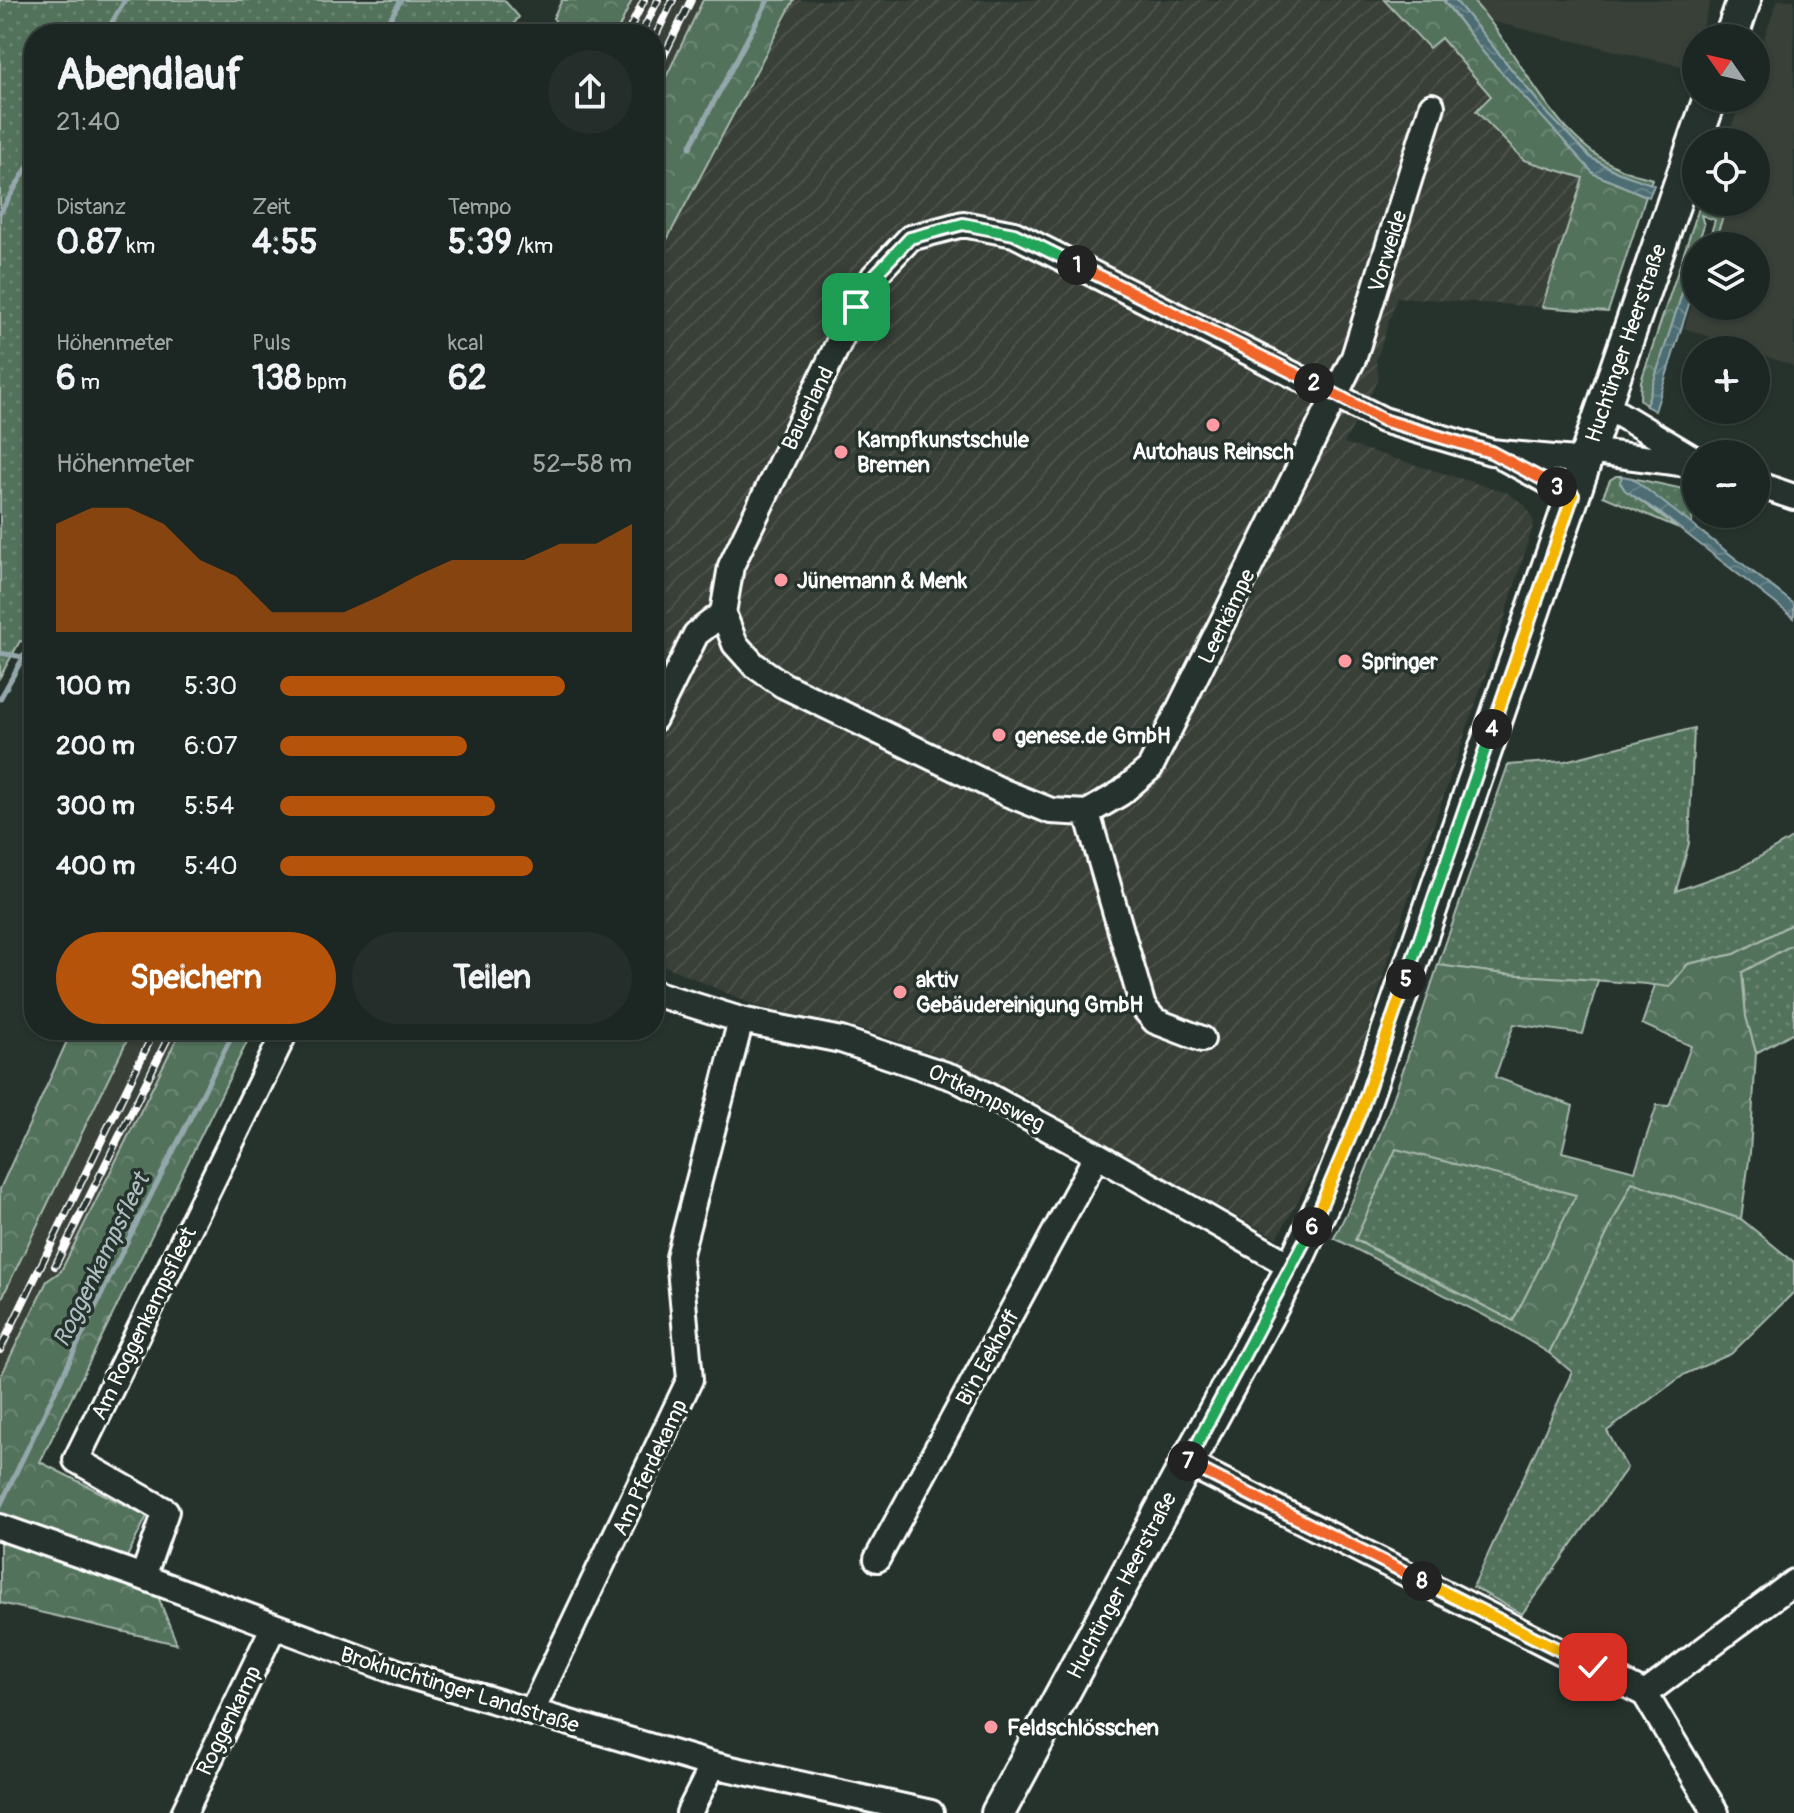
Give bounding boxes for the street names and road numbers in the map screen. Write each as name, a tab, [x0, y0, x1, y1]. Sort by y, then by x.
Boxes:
street label: Vorweide	[1362, 207, 1414, 296]
street label: Huchtinger Heerstraße	[1579, 240, 1673, 446]
street label: Bauerland	[776, 362, 840, 455]
street label: Leerkämpe	[1192, 564, 1262, 669]
street label: Ortkampsweg	[924, 1058, 1050, 1138]
street label: Am Roggenkampsfleet	[85, 1222, 203, 1425]
street label: Bi'n Eekhoff	[950, 1304, 1026, 1411]
street label: Am Pferdekamp	[606, 1395, 694, 1540]
street label: Huchtinger Heerstraße	[1061, 1487, 1183, 1684]
street label: Brokhuchtinger Landstraße	[337, 1640, 583, 1740]
street label: Roggenkamp	[190, 1661, 268, 1780]

